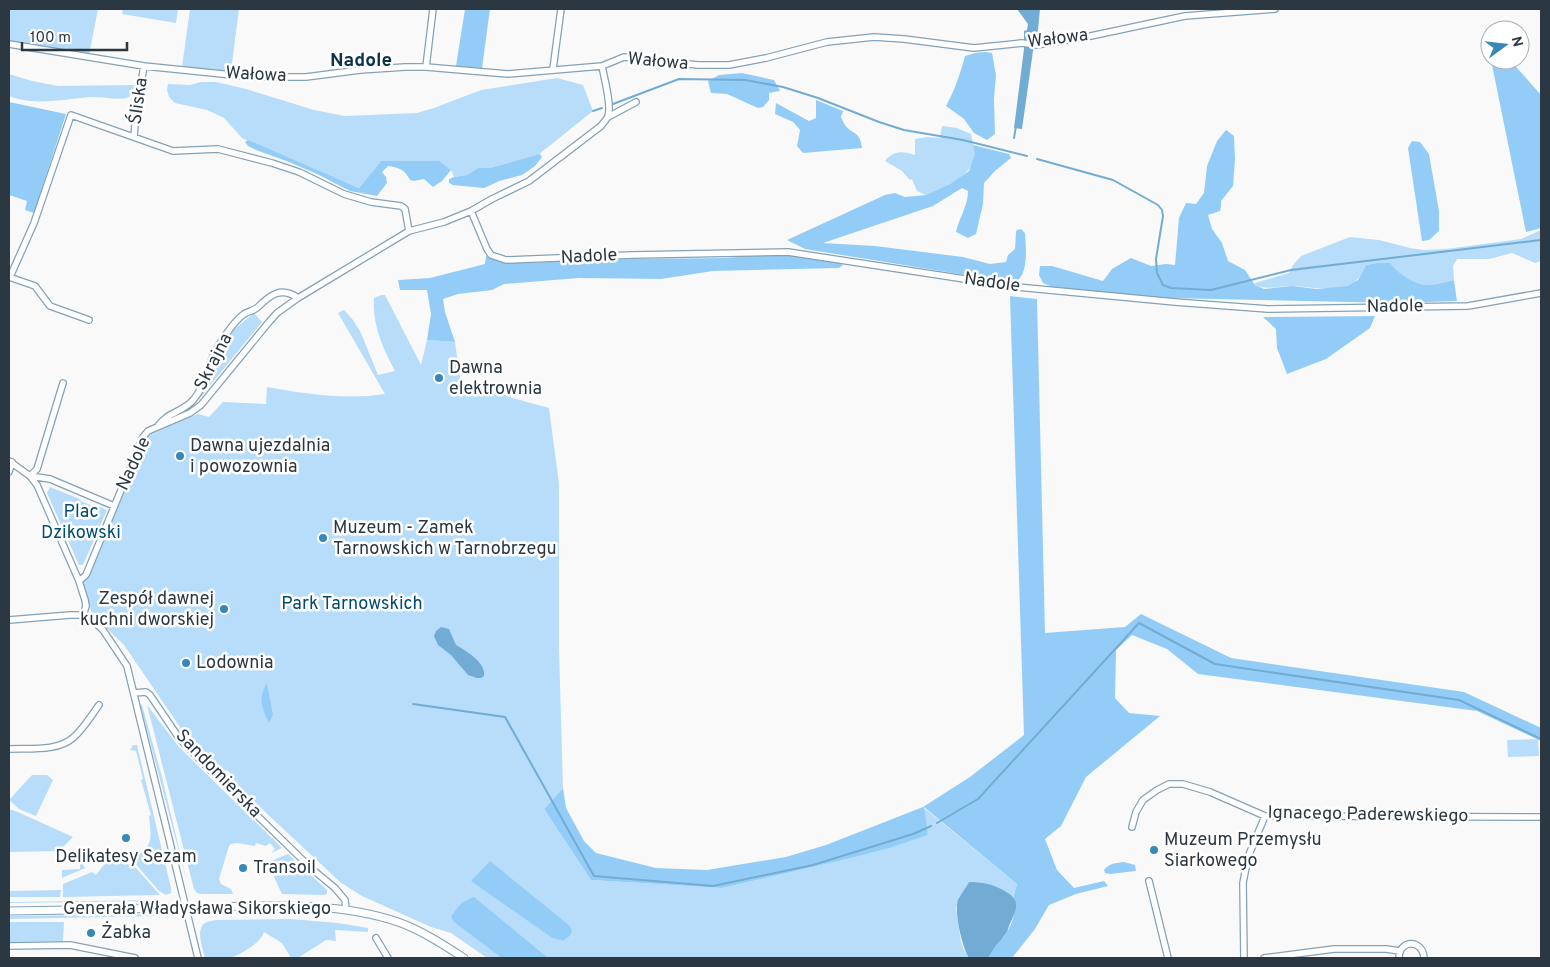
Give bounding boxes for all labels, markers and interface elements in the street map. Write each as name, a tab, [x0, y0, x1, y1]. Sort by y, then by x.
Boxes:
scale bar	[22, 20, 128, 52]
north arrow	[1480, 20, 1530, 70]
street label: Wałowa	[1026, 24, 1090, 54]
text: 100 m	[30, 29, 71, 48]
text: N	[1507, 35, 1526, 49]
street label: Wałowa	[627, 48, 689, 76]
district label: Nadole	[330, 49, 392, 73]
street label: Wałowa	[225, 62, 287, 88]
street label: Śliska	[122, 76, 154, 126]
street label: Nadole	[560, 244, 618, 270]
street label: Nadole	[962, 268, 1022, 298]
street label: Nadole	[1367, 295, 1423, 319]
street label: Skrajna	[190, 329, 238, 395]
place label: Dawna elektrownia	[449, 357, 542, 401]
marker: Dawna elektrownia	[433, 372, 445, 384]
street label: Nadole	[112, 434, 156, 494]
place label: Dawna ujezdalnia i powozownia	[190, 435, 330, 479]
marker: Dawna ujezdalnia i powozownia	[174, 450, 186, 462]
park label: Plac Dzikowski	[41, 501, 121, 545]
place label: Muzeum - Zamek Tarnowskich w Tarnobrzegu	[333, 517, 557, 561]
marker: Muzeum - Zamek Tarnowskich w Tarnobrzegu	[317, 532, 329, 544]
place label: Zespół dawnej kuchni dworskiej	[80, 588, 214, 632]
park label: Park Tarnowskich	[281, 593, 423, 616]
marker: Zespół dawnej kuchni dworskiej	[218, 603, 230, 615]
place label: Lodownia	[196, 652, 273, 675]
marker: Lodownia	[180, 657, 192, 669]
street label: Sandomierska	[170, 725, 266, 823]
street label: Ignacego Paderewskiego	[1267, 802, 1469, 828]
place label: Muzeum Przemysłu Siarkowego	[1164, 829, 1322, 873]
marker: Delikatesy Sezam	[120, 832, 132, 844]
marker: Muzeum Przemysłu Siarkowego	[1148, 844, 1160, 856]
place label: Delikatesy Sezam	[55, 846, 197, 869]
place label: Transoil	[253, 857, 316, 880]
marker: Transoil	[237, 862, 249, 874]
street label: Generała Władysława Sikorskiego	[63, 898, 331, 921]
place label: Żabka	[101, 920, 151, 945]
marker: Żabka	[85, 927, 97, 939]

